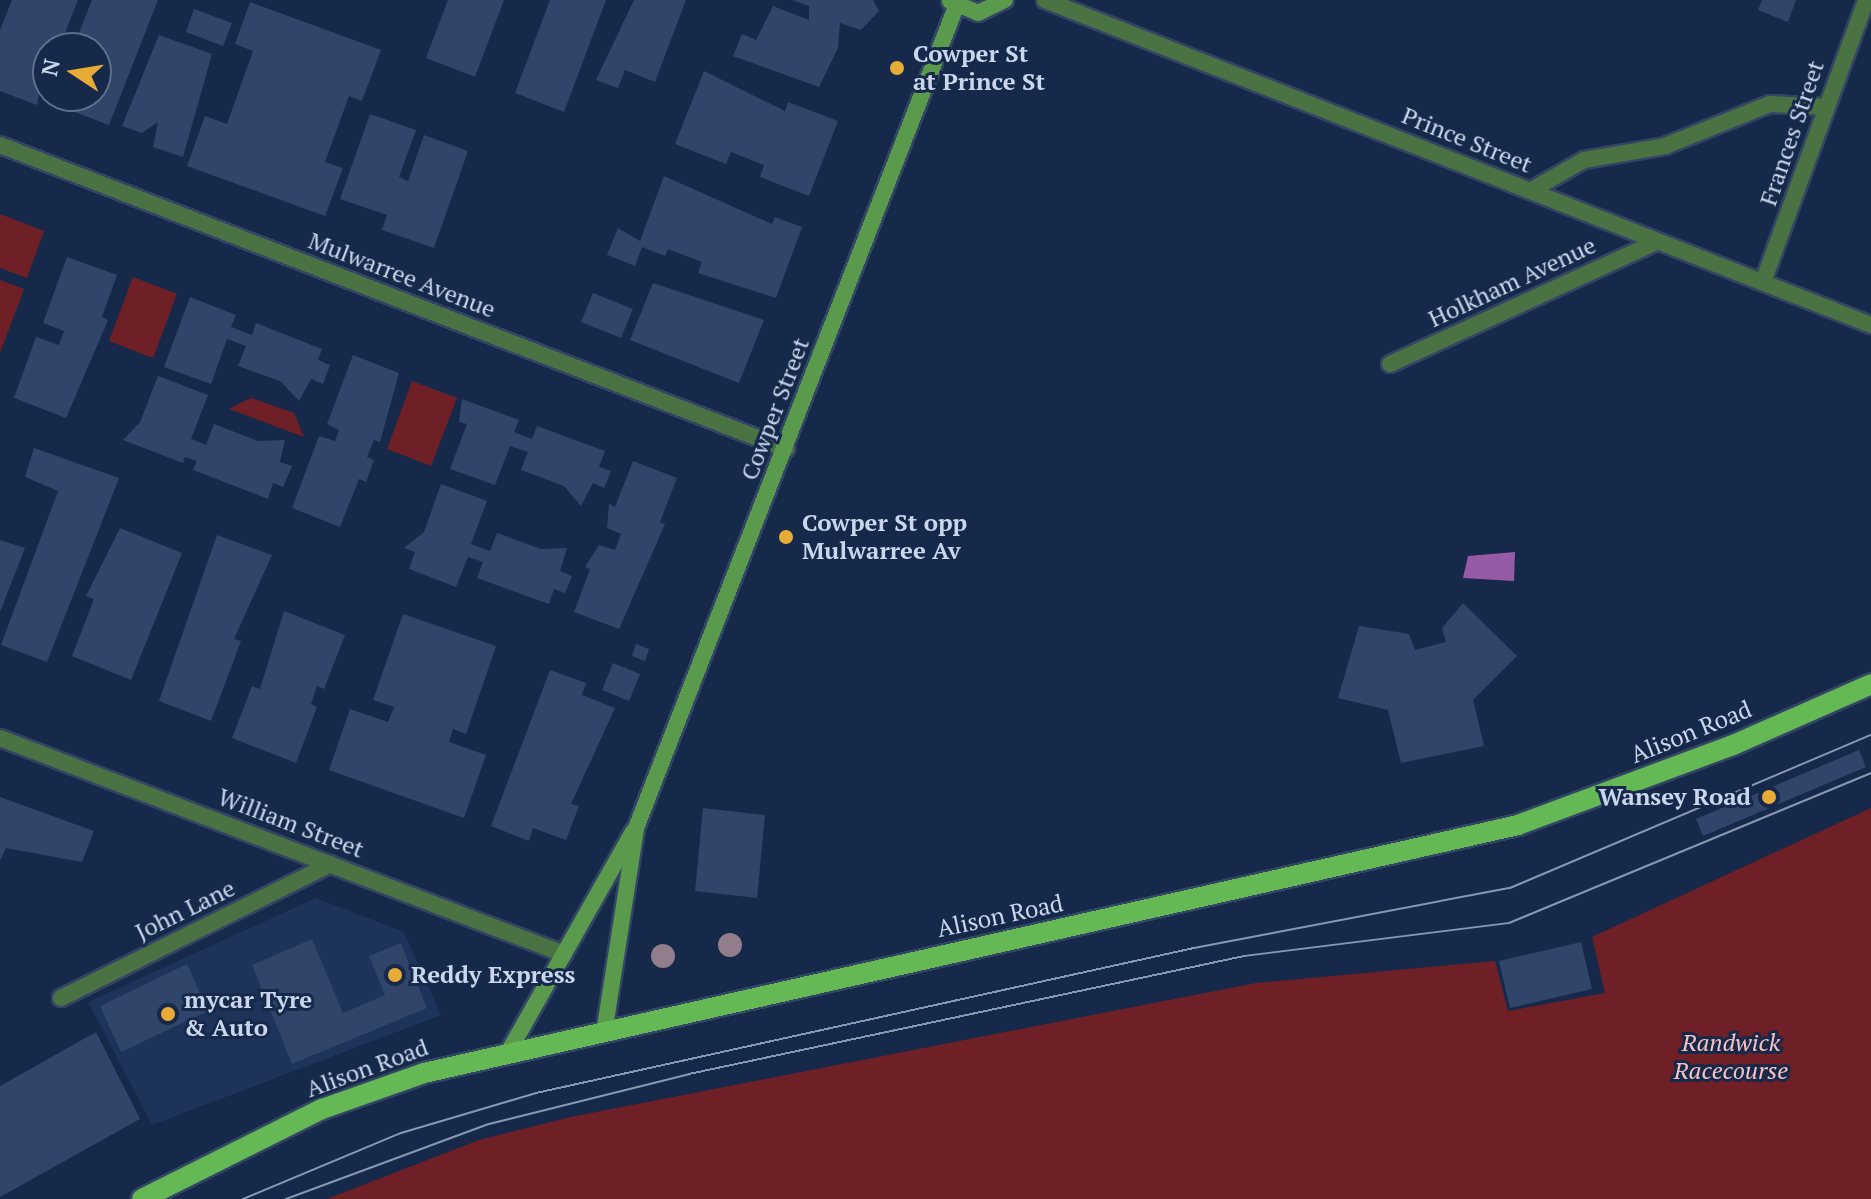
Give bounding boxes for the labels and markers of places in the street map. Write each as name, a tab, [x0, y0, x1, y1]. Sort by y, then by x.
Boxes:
place label: Cowper St at Prince St	[913, 40, 1045, 96]
marker: Cowper St at Prince St	[888, 59, 906, 77]
place label: Cowper St opp Mulwarree Av	[802, 509, 967, 565]
marker: Cowper St opp Mulwarree Av	[777, 528, 795, 546]
place label: Wansey Road	[1598, 783, 1751, 811]
marker: Wansey Road	[1758, 786, 1780, 808]
place label: Reddy Express	[411, 961, 575, 989]
marker: Reddy Express	[386, 966, 404, 984]
place label: mycar Tyre & Auto	[184, 986, 312, 1042]
marker: mycar Tyre & Auto	[159, 1005, 177, 1023]

